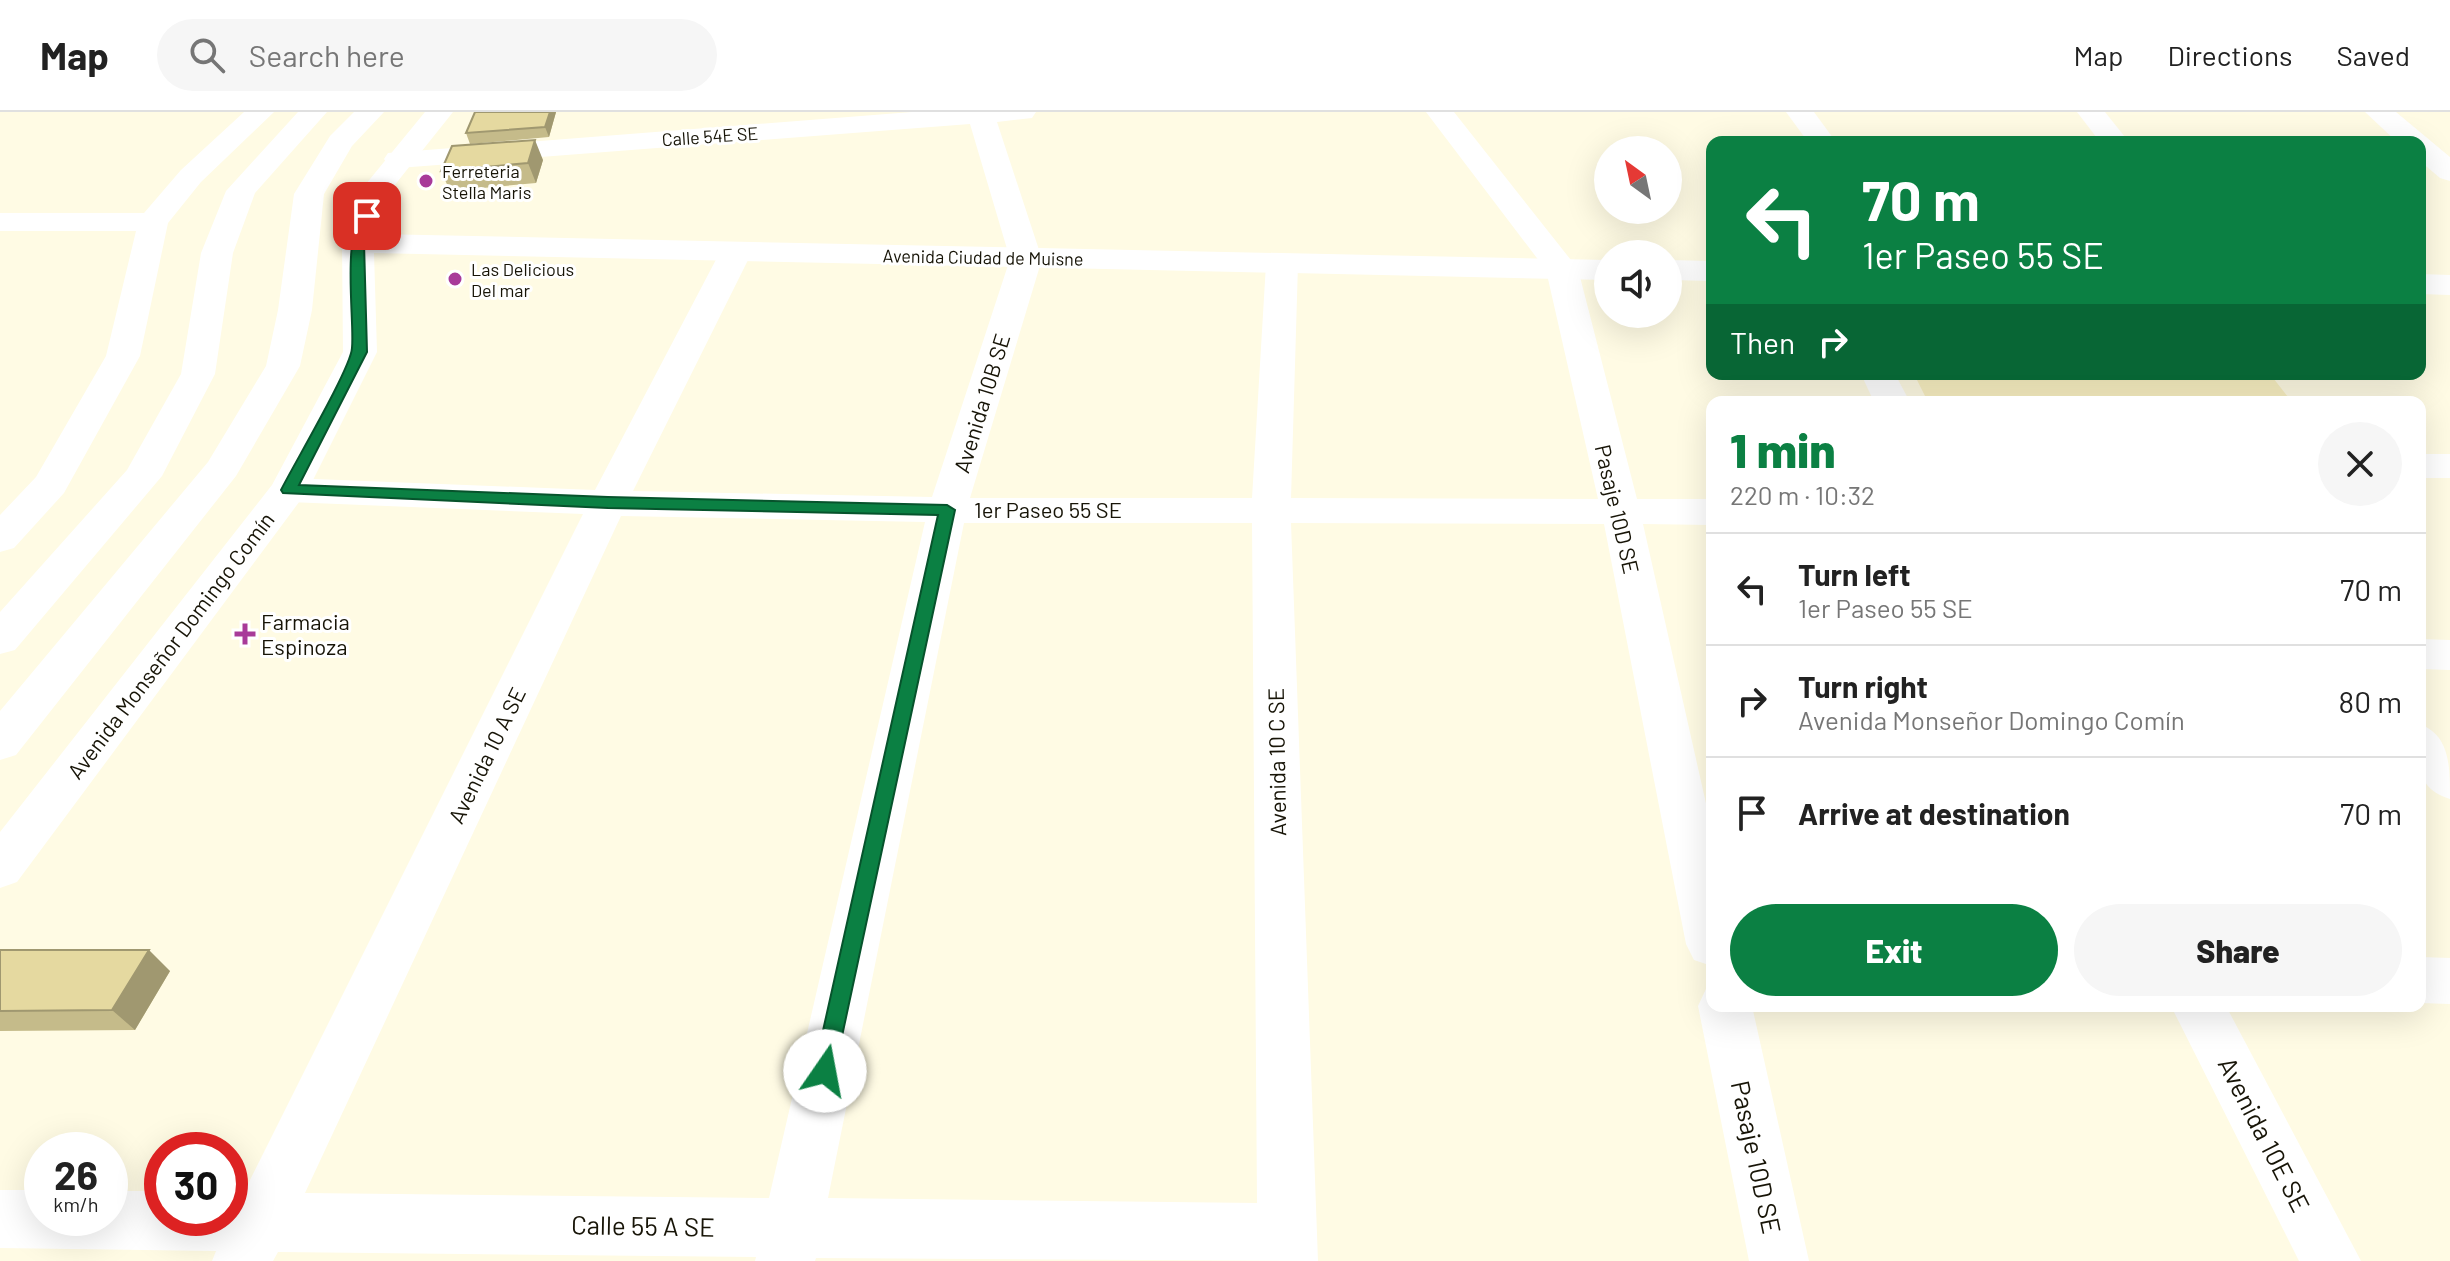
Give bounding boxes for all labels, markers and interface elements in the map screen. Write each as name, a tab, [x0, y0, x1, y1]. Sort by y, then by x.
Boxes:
search box	[157, 19, 717, 91]
text: Map	[40, 32, 109, 78]
icon: search	[185, 33, 229, 77]
text: Search here	[249, 37, 405, 73]
text: Map	[2074, 38, 2123, 72]
text: Directions	[2167, 38, 2293, 72]
text: Saved	[2337, 38, 2410, 72]
street label: Calle 54E SE	[661, 122, 759, 150]
north arrow	[1594, 136, 1682, 224]
map controls	[1594, 136, 1682, 328]
place label: Ferreteria Stella Maris	[442, 160, 531, 203]
text: 70 m	[1862, 165, 1980, 232]
icon: left	[1730, 168, 1834, 272]
marker: Ferreteria Stella Maris	[417, 172, 435, 190]
pin	[333, 182, 401, 250]
icon: arrive	[345, 194, 389, 238]
text: 1er Paseo 55 SE	[1862, 233, 2104, 276]
button: sound	[1594, 240, 1682, 328]
street label: Avenida Ciudad de Muisne	[882, 244, 1084, 270]
place label: Las Delicious Del mar	[471, 258, 574, 301]
marker: Las Delicious Del mar	[446, 270, 464, 288]
icon: right	[1811, 320, 1855, 364]
text: Then	[1730, 324, 1795, 360]
street label: Avenida 10B SE	[947, 330, 1015, 476]
text: 1 min	[1730, 420, 1836, 478]
button: close	[2318, 422, 2402, 506]
street label: Pasaje 10D SE	[1591, 442, 1645, 576]
text: 220 m · 10:32	[1730, 479, 1875, 510]
street label: 1er Paseo 55 SE	[974, 496, 1122, 522]
street label: Avenida Monseñor Domingo Comín	[61, 506, 279, 784]
text: Turn left	[1798, 556, 1911, 592]
icon: left	[1730, 567, 1774, 611]
text: 70 m	[2340, 571, 2402, 607]
text: 1er Paseo 55 SE	[1798, 592, 1973, 623]
place label: Farmacia Espinoza	[261, 608, 350, 659]
marker: Farmacia Espinoza	[236, 625, 254, 643]
text: Turn right	[1798, 668, 1928, 704]
icon: right	[1730, 679, 1774, 723]
street label: Avenida 10 A SE	[442, 683, 530, 827]
text: 80 m	[2339, 683, 2402, 719]
street label: Avenida 10 C SE	[1262, 688, 1290, 836]
text: Avenida Monseñor Domingo Comín	[1798, 704, 2185, 735]
icon: arrive	[1730, 791, 1774, 835]
text: Arrive at destination	[1798, 795, 2070, 831]
text: 70 m	[2340, 795, 2402, 831]
button: Exit	[1730, 904, 2058, 996]
button: Share	[2074, 904, 2402, 996]
position arrow	[783, 1029, 867, 1113]
street label: Avenida 10E SE	[2213, 1051, 2317, 1217]
street label: Pasaje 10D SE	[1726, 1078, 1788, 1236]
speed limit sign: 30	[144, 1132, 248, 1236]
text: 26	[54, 1150, 98, 1198]
text: km/h	[53, 1192, 99, 1216]
street label: Calle 55 A SE	[571, 1208, 715, 1242]

